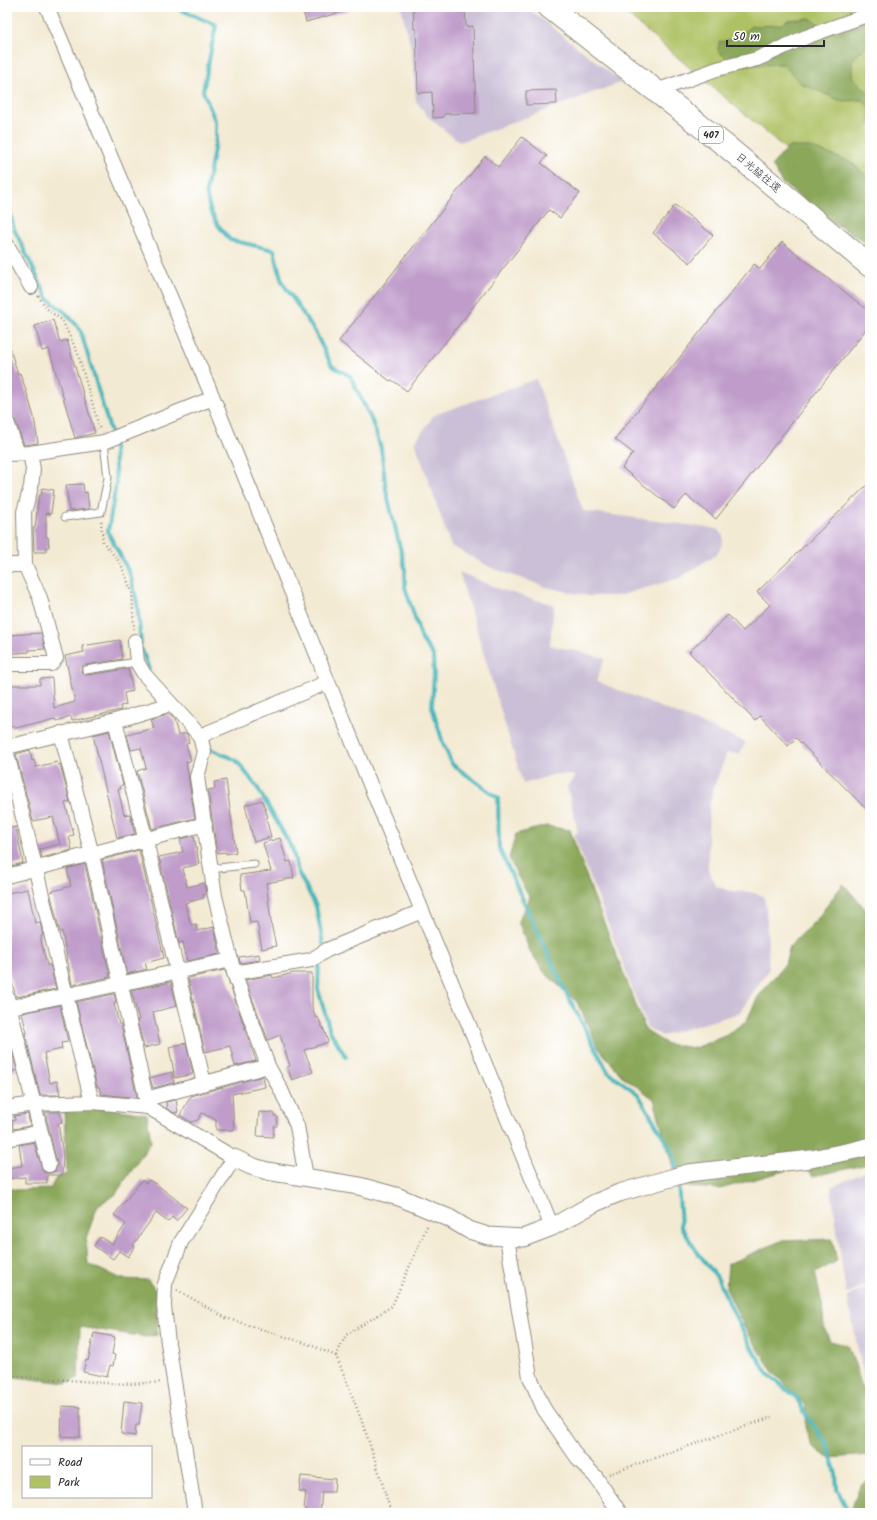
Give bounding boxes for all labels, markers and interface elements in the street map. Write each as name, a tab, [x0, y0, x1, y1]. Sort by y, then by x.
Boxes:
scale bar	[727, 22, 824, 48]
text: 50 m	[733, 27, 760, 46]
road number: 407	[699, 127, 723, 143]
street label: 日光脇往還	[731, 148, 785, 198]
legend	[22, 1446, 152, 1498]
text: Road	[58, 1453, 83, 1472]
text: Park	[58, 1473, 80, 1492]

